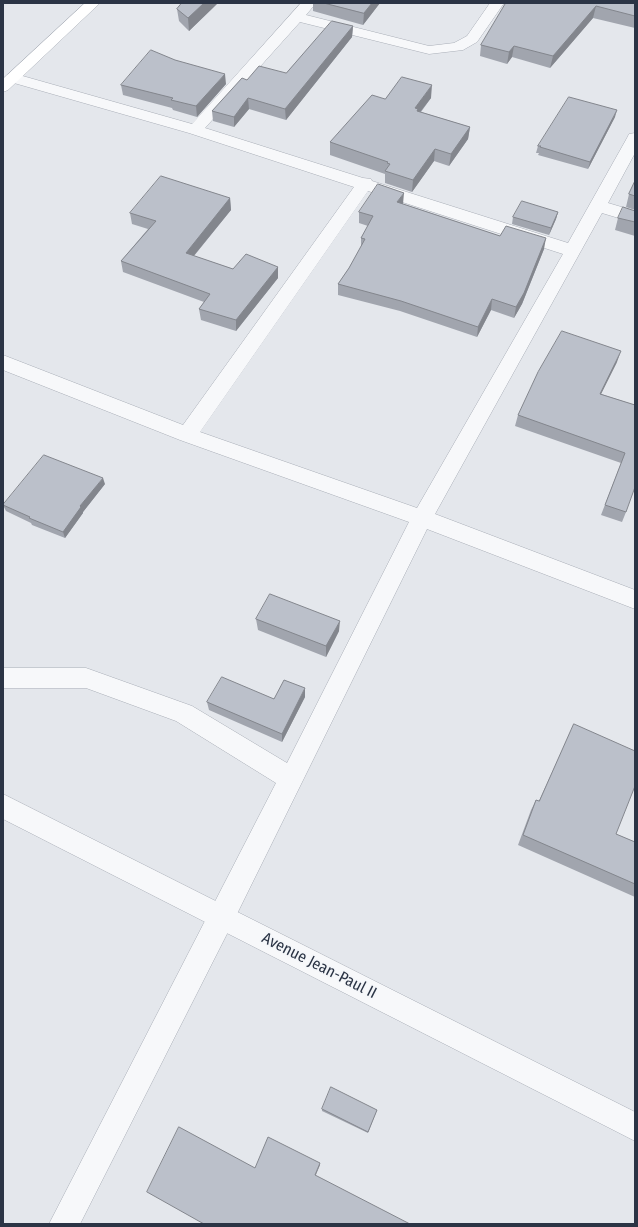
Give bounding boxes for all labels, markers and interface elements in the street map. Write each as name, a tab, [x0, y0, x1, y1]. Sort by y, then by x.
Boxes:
street label: Avenue Jean-Paul II	[258, 929, 380, 1003]

